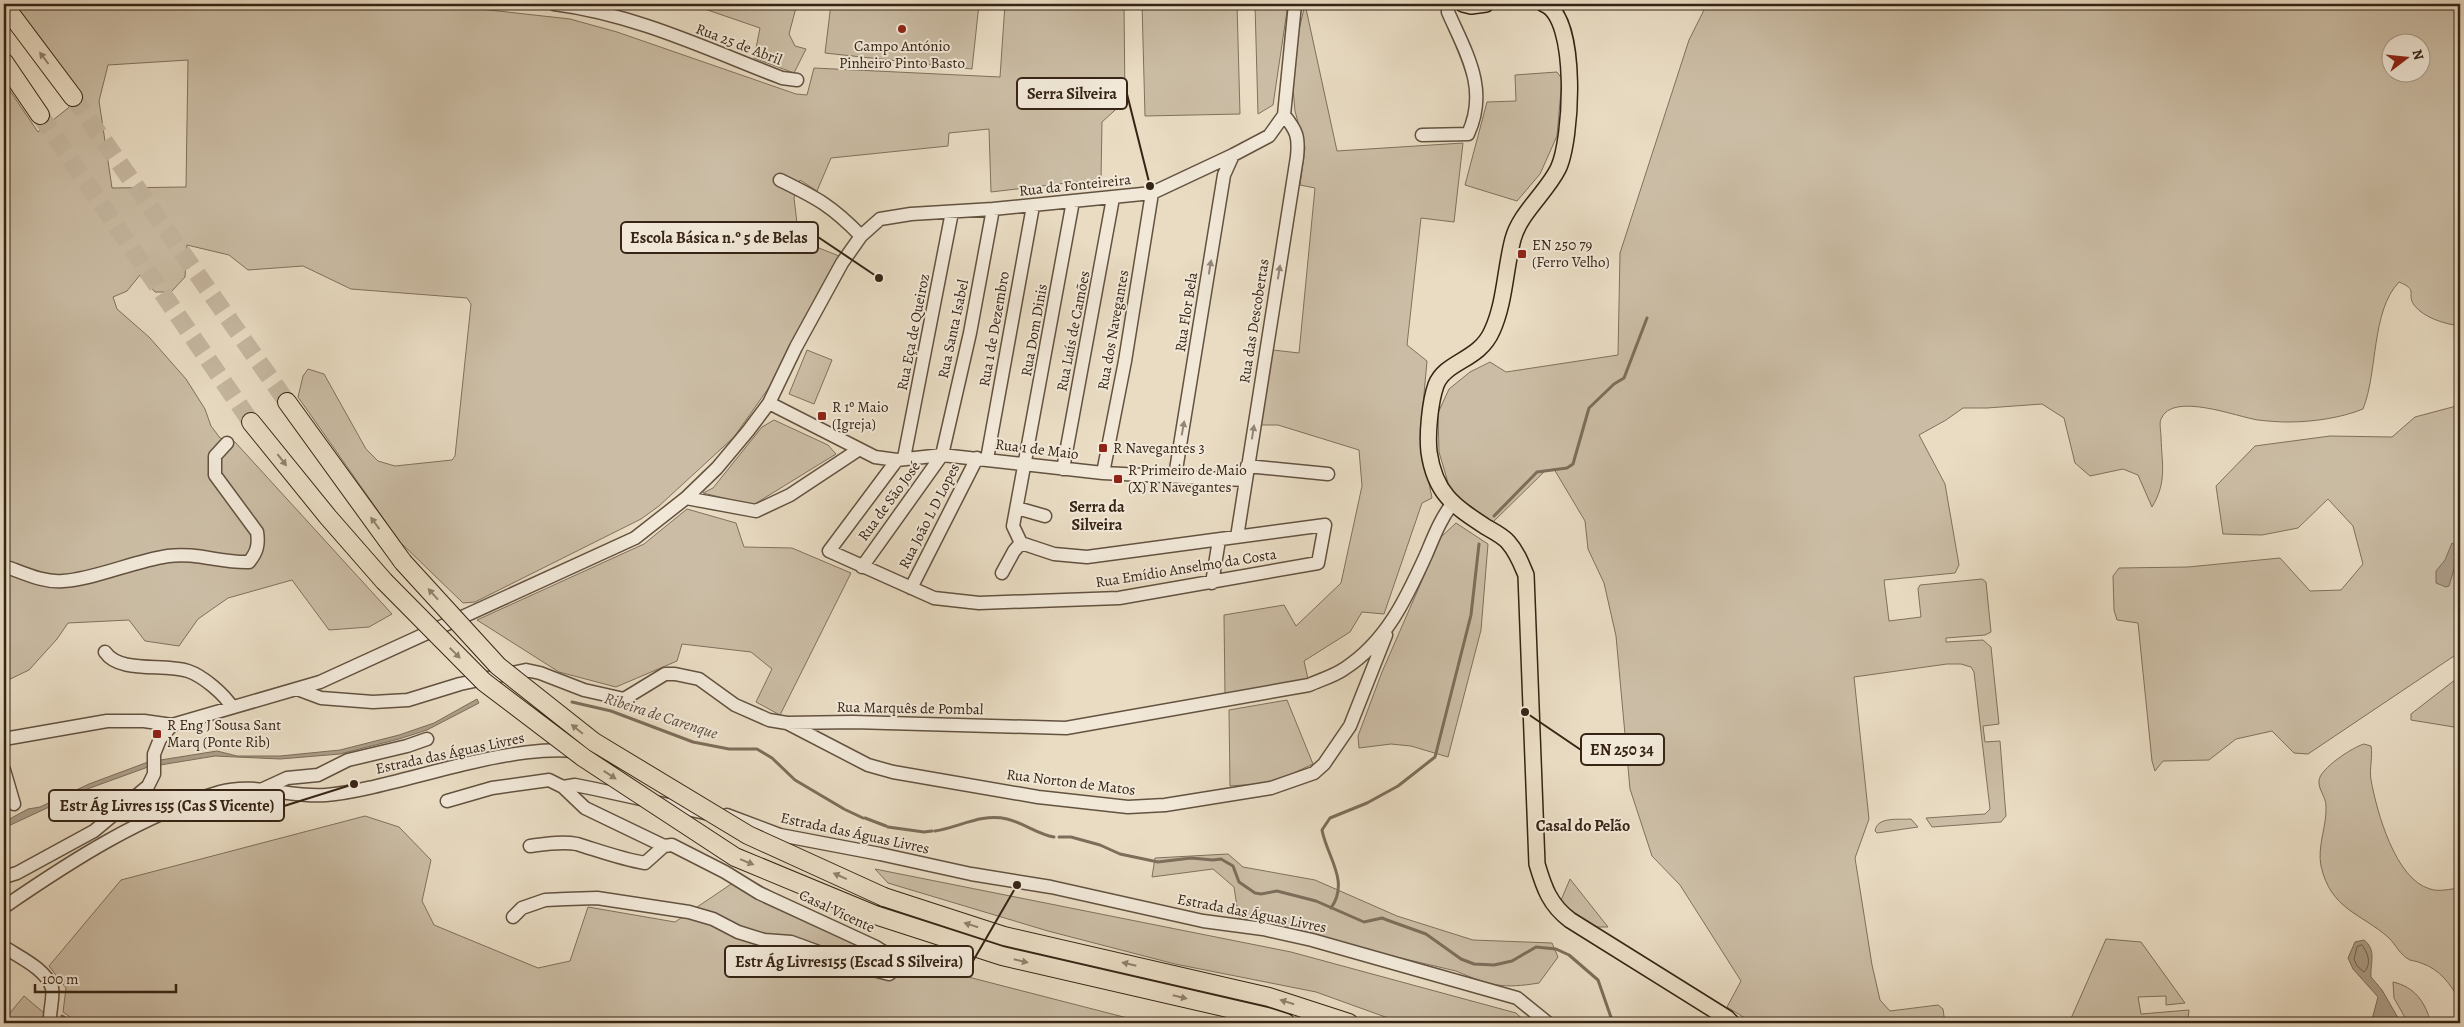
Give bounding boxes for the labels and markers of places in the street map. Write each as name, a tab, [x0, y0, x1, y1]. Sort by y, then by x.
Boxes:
marker: Campo António Pinheiro Pinto Basto	[896, 23, 908, 35]
place label: Campo António Pinheiro Pinto Basto	[839, 36, 965, 73]
callout: Serra Silveira	[1017, 78, 1127, 109]
callout: Escola Básica n.º 5 de Belas	[621, 222, 818, 253]
place label: EN 250 79 (Ferro Velho)	[1532, 235, 1610, 272]
marker: EN 250 79 (Ferro Velho)	[1516, 248, 1528, 260]
place label: R 1º Maio (Igreja)	[832, 397, 889, 434]
marker: R 1º Maio (Igreja)	[816, 410, 828, 422]
place label: R Navegantes 3	[1113, 438, 1205, 458]
marker: R Navegantes 3	[1097, 442, 1109, 454]
place label: R Primeiro de Maio (X) R Navegantes	[1128, 460, 1247, 497]
marker: R Primeiro de Maio (X) R Navegantes	[1112, 473, 1124, 485]
place label: R Eng J Sousa Sant Marq (Ponte Rib)	[167, 715, 281, 752]
marker: R Eng J Sousa Sant Marq (Ponte Rib)	[151, 728, 163, 740]
callout: EN 250 34	[1581, 734, 1664, 765]
callout: Estr Ág Livres 155 (Cas S Vicente)	[49, 790, 284, 821]
callout: Estr Ág Livres155 (Escad S Silveira)	[725, 946, 973, 977]

